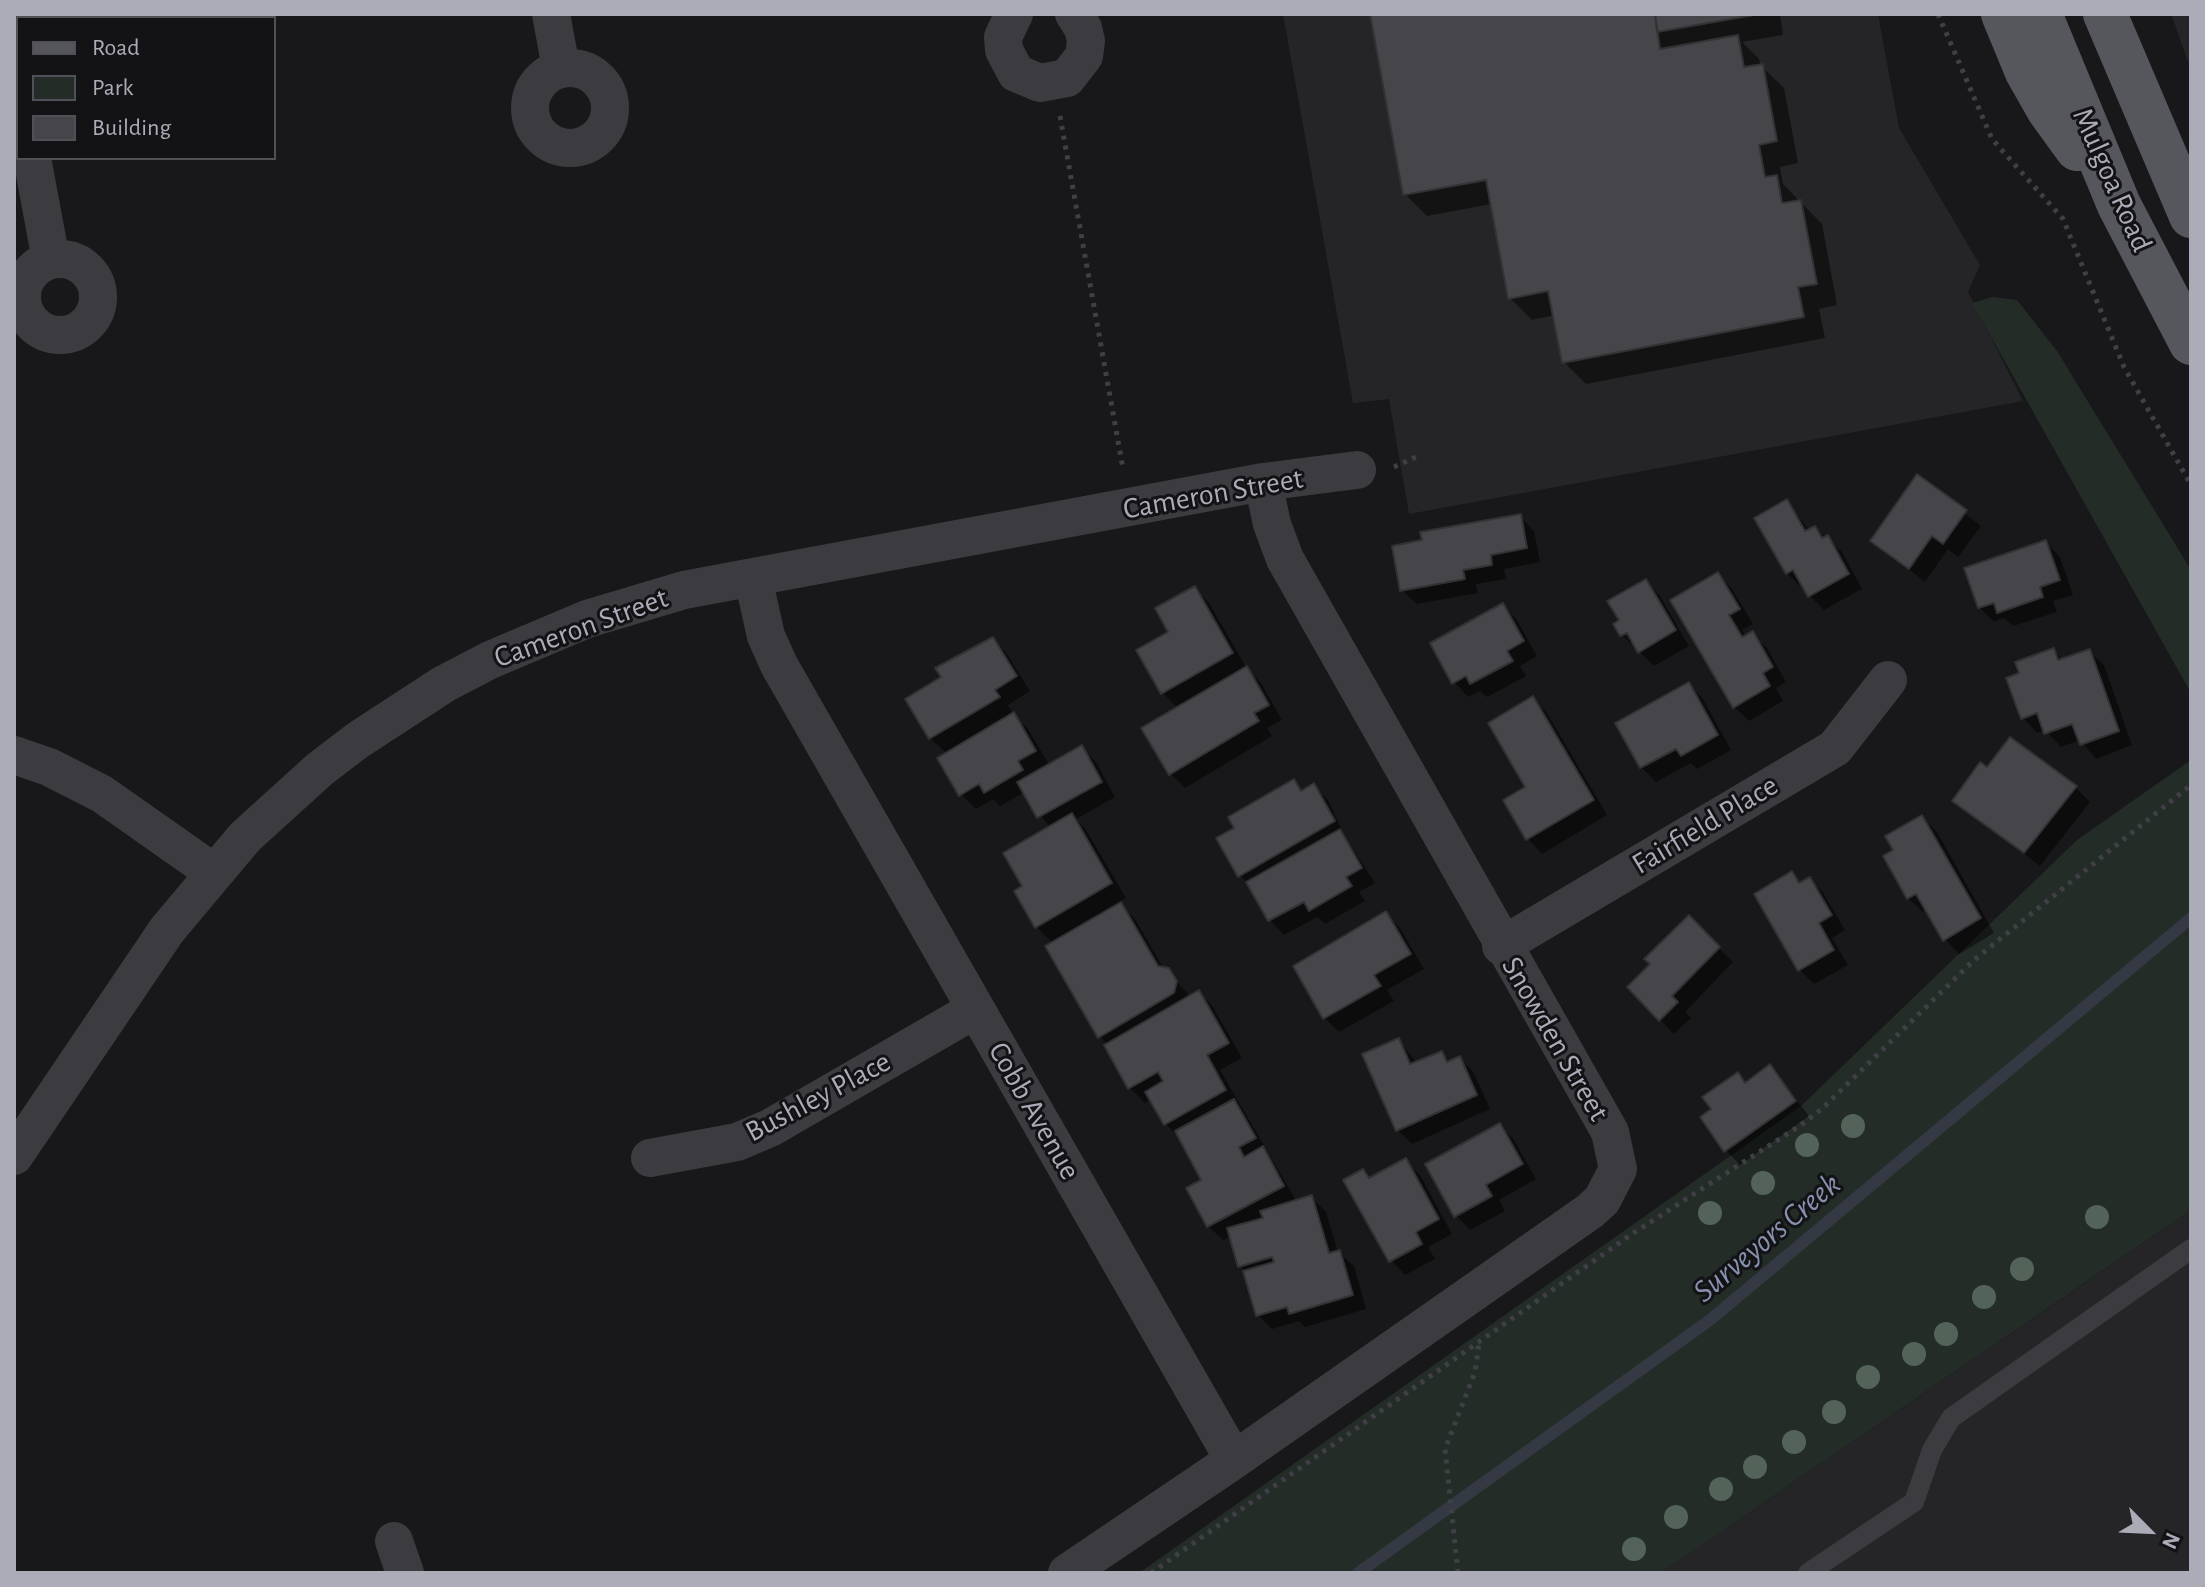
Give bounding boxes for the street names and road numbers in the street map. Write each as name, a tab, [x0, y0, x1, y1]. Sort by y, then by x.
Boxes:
street label: Mulgoa Road	[2064, 103, 2160, 257]
street label: Cameron Street	[1120, 460, 1306, 528]
street label: Cameron Street	[489, 580, 673, 676]
street label: Fairfield Place	[1626, 767, 1784, 883]
street label: Snowden Street	[1493, 950, 1617, 1128]
street label: Cobb Avenue	[980, 1036, 1088, 1186]
street label: Bushley Place	[739, 1044, 897, 1150]

